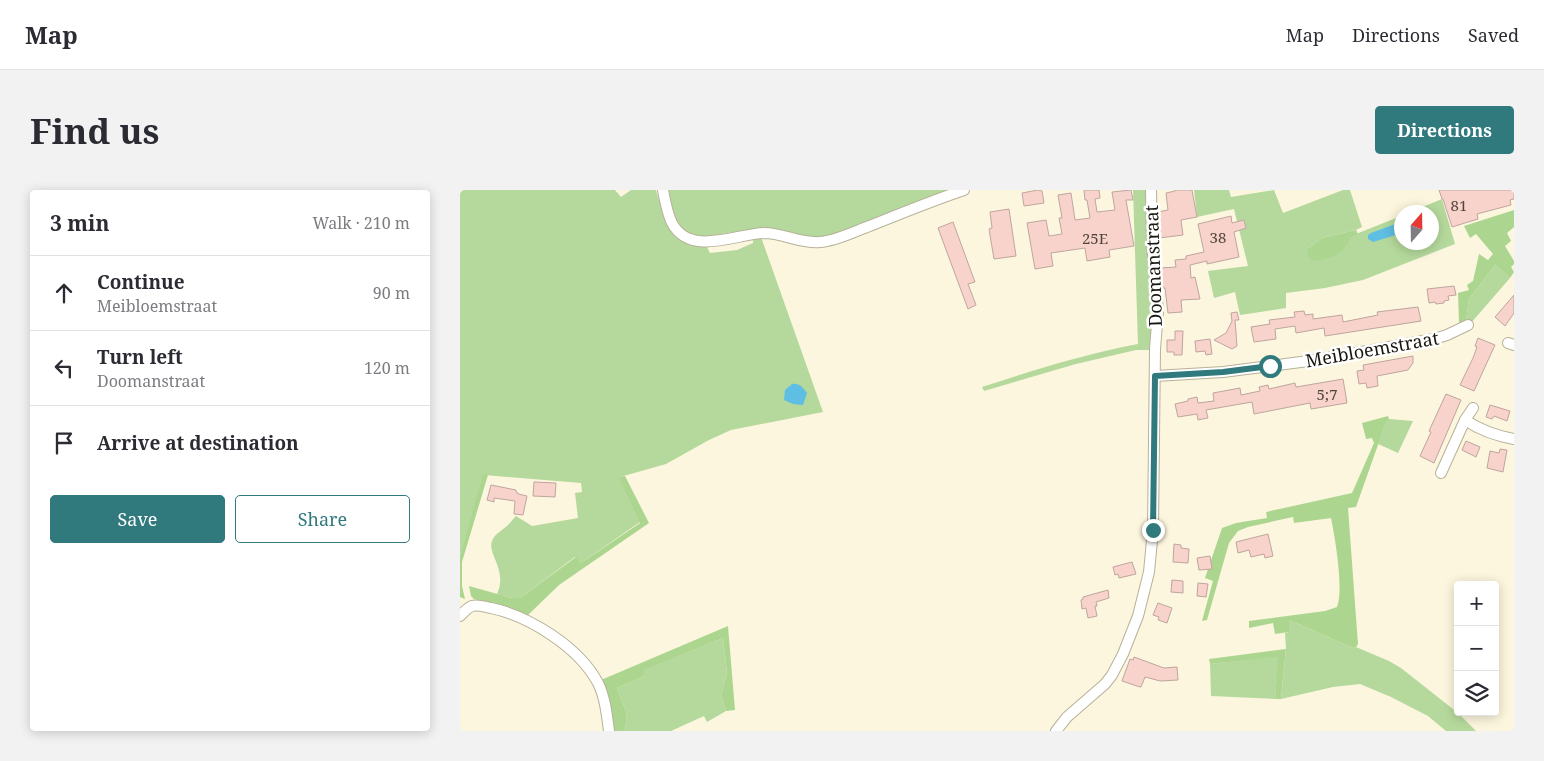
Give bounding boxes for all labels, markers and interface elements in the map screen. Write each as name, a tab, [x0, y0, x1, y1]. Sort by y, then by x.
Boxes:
text: Map	[25, 18, 78, 51]
text: Map	[1286, 23, 1324, 47]
text: Directions	[1352, 23, 1440, 47]
text: Saved	[1468, 23, 1519, 47]
button: Directions	[1375, 106, 1514, 154]
text: Find us	[30, 107, 159, 154]
house number: 81	[1451, 195, 1467, 215]
street label: Doomanstraat	[1139, 205, 1167, 327]
north arrow	[1394, 205, 1439, 250]
text: 3 min	[50, 209, 109, 237]
text: Walk · 210 m	[313, 212, 410, 234]
house number: 38	[1210, 227, 1226, 247]
house number: 25E	[1082, 228, 1108, 248]
text: Continue	[97, 269, 185, 295]
icon: ahead	[50, 279, 78, 307]
text: 90 m	[373, 282, 410, 304]
text: Meibloemstraat	[97, 295, 217, 317]
street label: Meibloemstraat	[1303, 325, 1441, 373]
text: Turn left	[97, 344, 183, 370]
icon: left	[50, 354, 78, 382]
route start	[1259, 355, 1282, 378]
text: 120 m	[364, 357, 410, 379]
text: Doomanstraat	[97, 370, 205, 392]
house number: 5;7	[1316, 384, 1338, 404]
icon: arrive	[50, 429, 78, 457]
text: Arrive at destination	[97, 430, 299, 456]
button: Save	[50, 495, 225, 543]
button: Share	[235, 495, 410, 543]
route end	[1142, 519, 1165, 542]
map controls	[1454, 581, 1499, 716]
button: +	[1454, 581, 1499, 626]
button: −	[1454, 626, 1499, 671]
button: layers	[1454, 671, 1499, 716]

